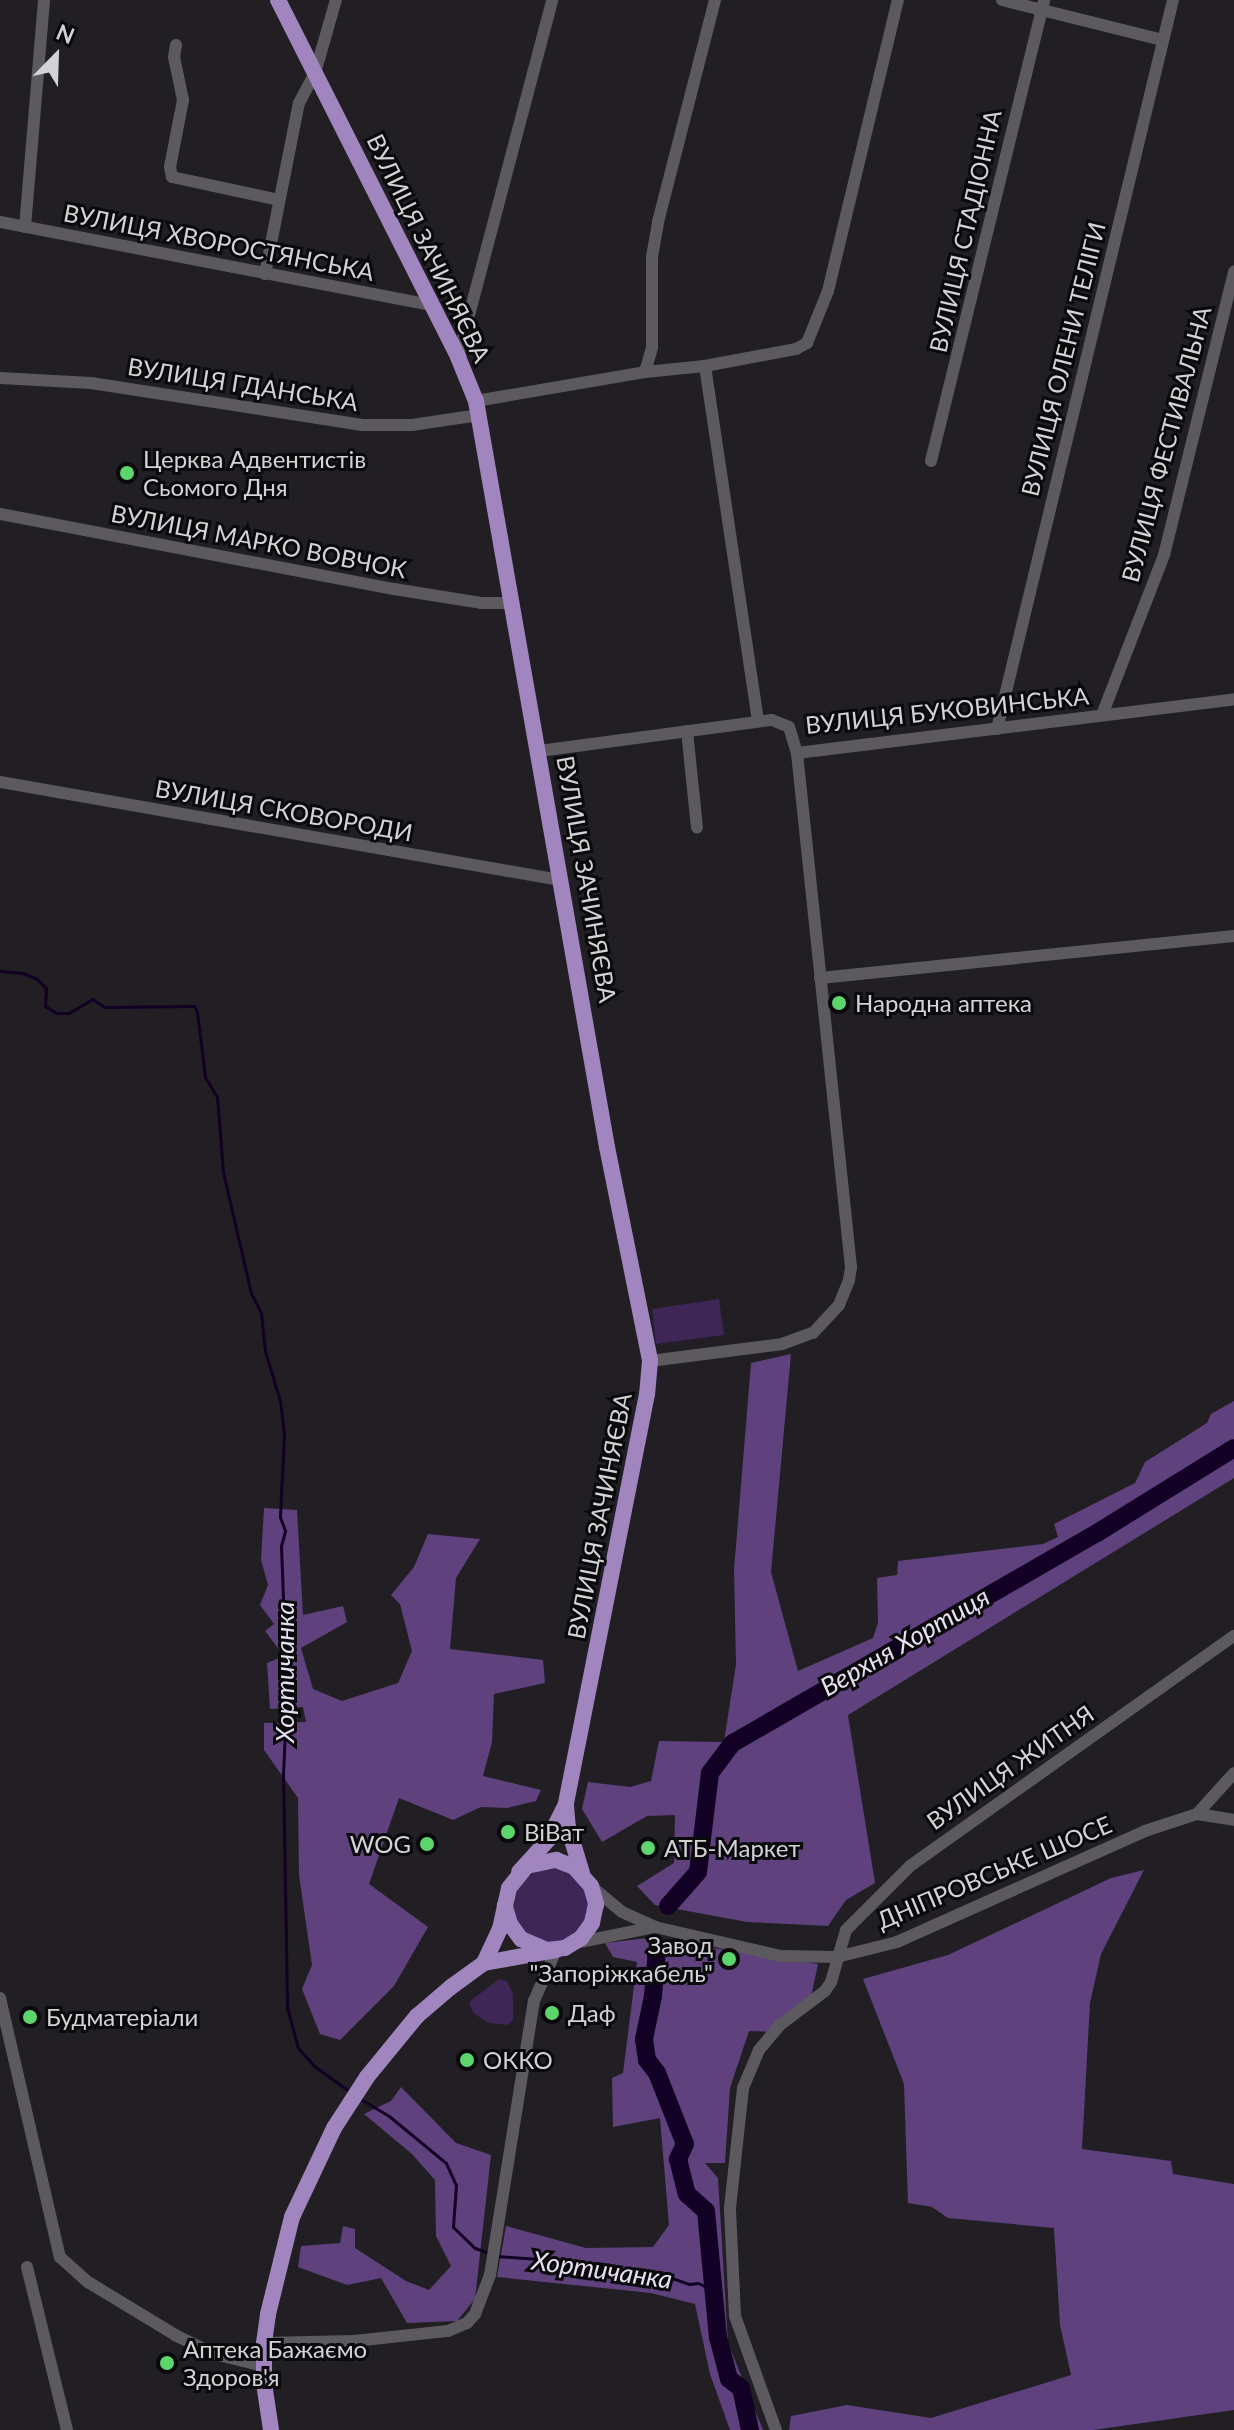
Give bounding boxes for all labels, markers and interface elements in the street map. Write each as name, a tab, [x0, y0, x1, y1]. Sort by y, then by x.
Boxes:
north arrow	[16, 16, 96, 96]
text: N	[52, 18, 79, 49]
street label: ВУЛИЦЯ СТАДІОННА	[923, 107, 1007, 355]
street label: ВУЛИЦЯ ЗАЧИНЯЄВА	[361, 129, 497, 367]
street label: ВУЛИЦЯ ХВОРОСТЯНСЬКА	[61, 198, 377, 286]
street label: ВУЛИЦЯ ОЛЕНИ ТЕЛІГИ	[1015, 219, 1111, 499]
street label: ВУЛИЦЯ ФЕСТИВАЛЬНА	[1115, 303, 1217, 585]
street label: ВУЛИЦЯ ГДАНСЬКА	[126, 352, 360, 416]
place label: Церква Адвентистів Сьомого Дня	[143, 445, 366, 501]
marker: Церква Адвентистів Сьомого Дня	[118, 464, 136, 482]
street label: ВУЛИЦЯ МАРКО ВОВЧОК	[109, 498, 409, 584]
street label: ВУЛИЦЯ БУКОВИНСЬКА	[804, 681, 1090, 739]
street label: ВУЛИЦЯ ЗАЧИНЯЄВА	[551, 753, 623, 1005]
street label: ВУЛИЦЯ СКОВОРОДИ	[153, 773, 415, 847]
place label: Народна аптека	[855, 989, 1032, 1017]
marker: Народна аптека	[830, 994, 848, 1012]
street label: ВУЛИЦЯ ЗАЧИНЯЄВА	[561, 1390, 637, 1642]
water label: Верхня Хортиця	[815, 1581, 995, 1703]
water label: Хортичанка	[269, 1601, 301, 1743]
street label: ВУЛИЦЯ ЖИТНЯ	[921, 1699, 1099, 1835]
street label: ДНІПРОВСЬКЕ ШОСЕ	[872, 1809, 1116, 1935]
place label: ВіВат	[524, 1818, 584, 1846]
marker: ВіВат	[499, 1823, 517, 1841]
place label: WOG	[350, 1830, 411, 1858]
place label: АТБ-Маркет	[664, 1834, 800, 1862]
marker: WOG	[418, 1835, 436, 1853]
marker: АТБ-Маркет	[639, 1839, 657, 1857]
place label: Завод "Запоріжкабель"	[530, 1931, 713, 1987]
marker: Завод "Запоріжкабель"	[720, 1950, 738, 1968]
place label: Даф	[568, 1999, 616, 2027]
place label: Будматеріали	[46, 2003, 198, 2031]
marker: Даф	[543, 2004, 561, 2022]
marker: Будматеріали	[21, 2008, 39, 2026]
place label: ОККО	[483, 2046, 553, 2074]
marker: ОККО	[458, 2051, 476, 2069]
water label: Хортичанка	[530, 2245, 674, 2295]
place label: Аптека Бажаємо Здоров'я	[183, 2335, 367, 2391]
marker: Аптека Бажаємо Здоров'я	[158, 2354, 176, 2372]

